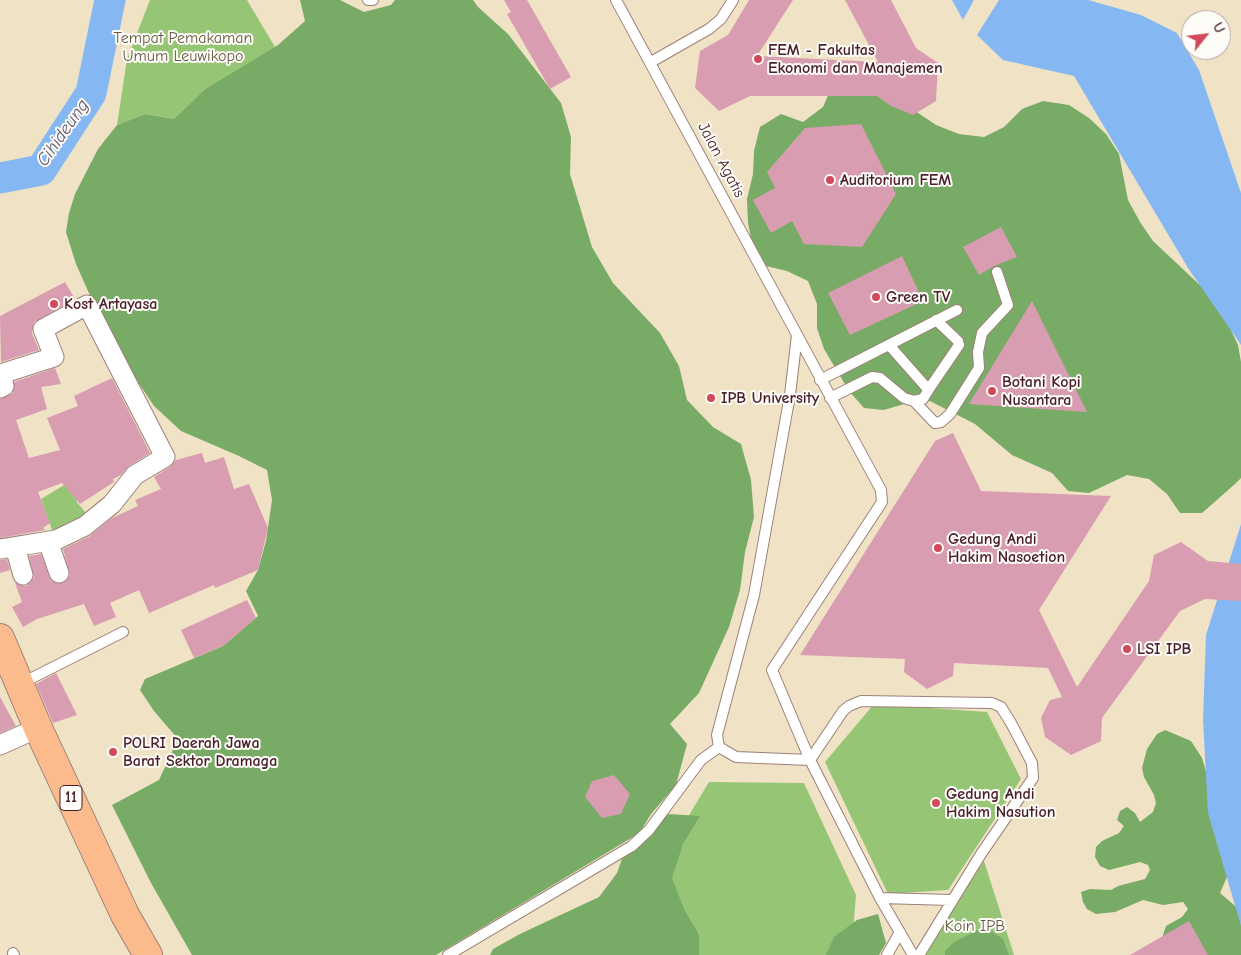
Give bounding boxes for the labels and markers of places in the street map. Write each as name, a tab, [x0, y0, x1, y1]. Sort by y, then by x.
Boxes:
place label: FEM - Fakultas Ekonomi dan Manajemen	[768, 40, 943, 78]
marker: FEM - Fakultas Ekonomi dan Manajemen	[752, 53, 764, 65]
place label: Auditorium FEM	[840, 170, 951, 190]
marker: Auditorium FEM	[824, 174, 836, 186]
place label: Green TV	[886, 287, 950, 307]
marker: Green TV	[870, 291, 882, 303]
place label: Kost Artayasa	[64, 294, 157, 314]
marker: Kost Artayasa	[48, 298, 60, 310]
place label: Botani Kopi Nusantara	[1002, 372, 1081, 410]
marker: Botani Kopi Nusantara	[986, 385, 998, 397]
place label: IPB University	[721, 388, 819, 408]
marker: IPB University	[705, 392, 717, 404]
place label: Gedung Andi Hakim Nasoetion	[948, 529, 1065, 567]
marker: Gedung Andi Hakim Nasoetion	[932, 542, 944, 554]
place label: LSI IPB	[1137, 639, 1191, 659]
marker: LSI IPB	[1121, 643, 1133, 655]
place label: POLRI Daerah Jawa Barat Sektor Dramaga	[123, 733, 277, 771]
marker: POLRI Daerah Jawa Barat Sektor Dramaga	[107, 746, 119, 758]
place label: Gedung Andi Hakim Nasution	[946, 784, 1055, 822]
marker: Gedung Andi Hakim Nasution	[930, 797, 942, 809]

